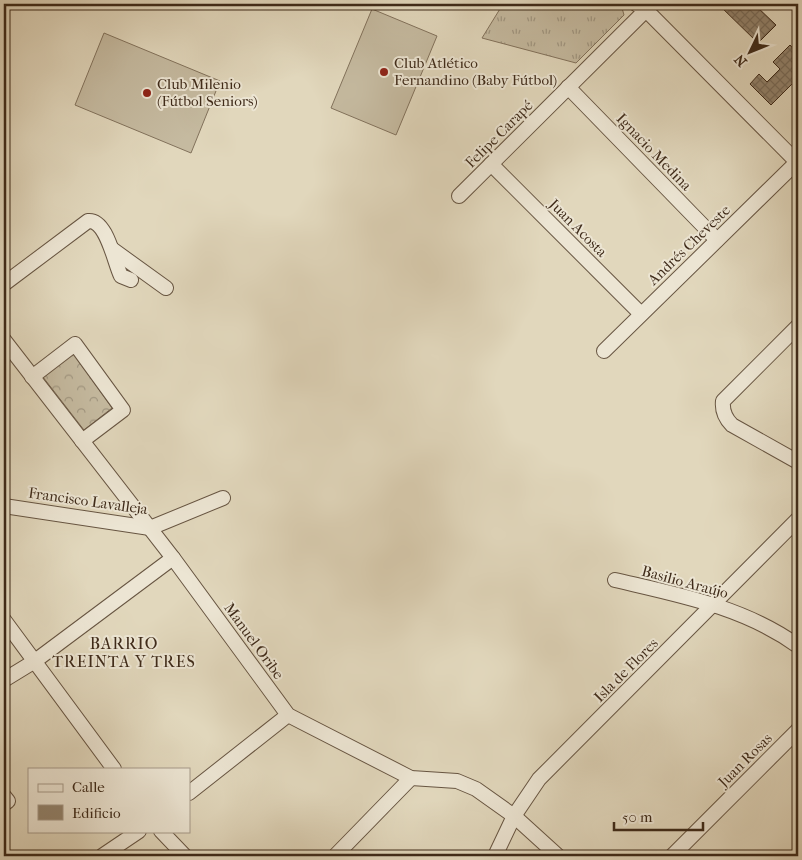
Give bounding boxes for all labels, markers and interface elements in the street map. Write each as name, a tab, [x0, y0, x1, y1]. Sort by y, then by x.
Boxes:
north arrow	[724, 28, 774, 78]
text: N	[731, 51, 751, 70]
place label: Club Atlético Fernandino (Baby Fútbol)	[394, 54, 557, 89]
marker: Club Atlético Fernandino (Baby Fútbol)	[378, 66, 390, 78]
place label: Club Milenio (Fútbol Seniors)	[157, 75, 258, 110]
marker: Club Milenio (Fútbol Seniors)	[141, 87, 153, 99]
street label: Felipe Carapé	[461, 96, 537, 172]
street label: Ignacio Medina	[613, 110, 696, 195]
street label: Juan Acosta	[545, 195, 611, 261]
street label: Andrés Cheveste	[643, 201, 734, 290]
street label: Francisco Lavalleja	[27, 484, 150, 518]
street label: Basilio Araújo	[640, 562, 731, 602]
street label: Manuel Oribe	[220, 599, 288, 683]
district label: BARRIO TREINTA Y TRES	[52, 634, 196, 671]
street label: Isla de Flores	[590, 634, 662, 706]
street label: Juan Rosas	[714, 729, 776, 791]
legend	[28, 768, 190, 832]
text: Calle	[72, 778, 105, 796]
scale bar	[614, 800, 703, 832]
text: Edificio	[72, 804, 121, 822]
text: 50 m	[622, 808, 653, 826]

